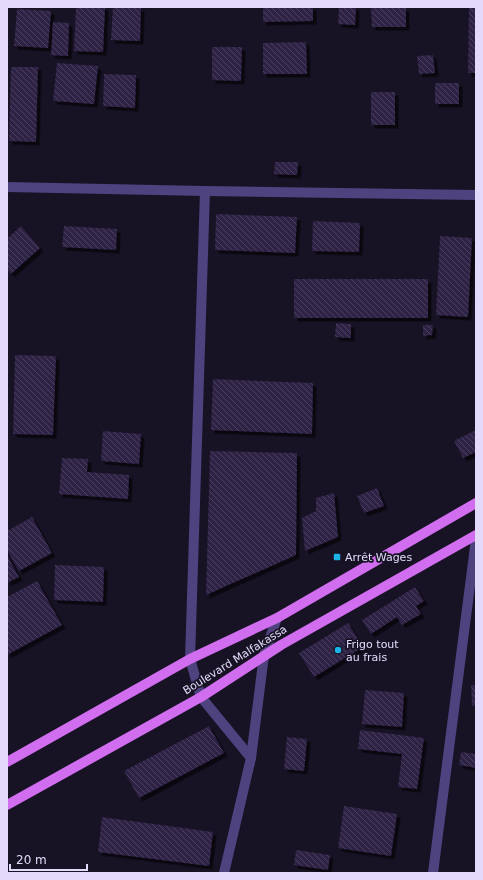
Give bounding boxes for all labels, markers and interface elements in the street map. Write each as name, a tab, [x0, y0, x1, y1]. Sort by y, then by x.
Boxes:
place label: Arrêt Wages	[345, 551, 412, 564]
marker: Arrêt Wages	[332, 552, 342, 562]
street label: Boulevard Malfakassa	[181, 623, 289, 697]
place label: Frigo tout au frais	[346, 638, 399, 664]
marker: Frigo tout au frais	[333, 645, 343, 655]
scale bar	[10, 846, 87, 872]
text: 20 m	[16, 853, 47, 867]

